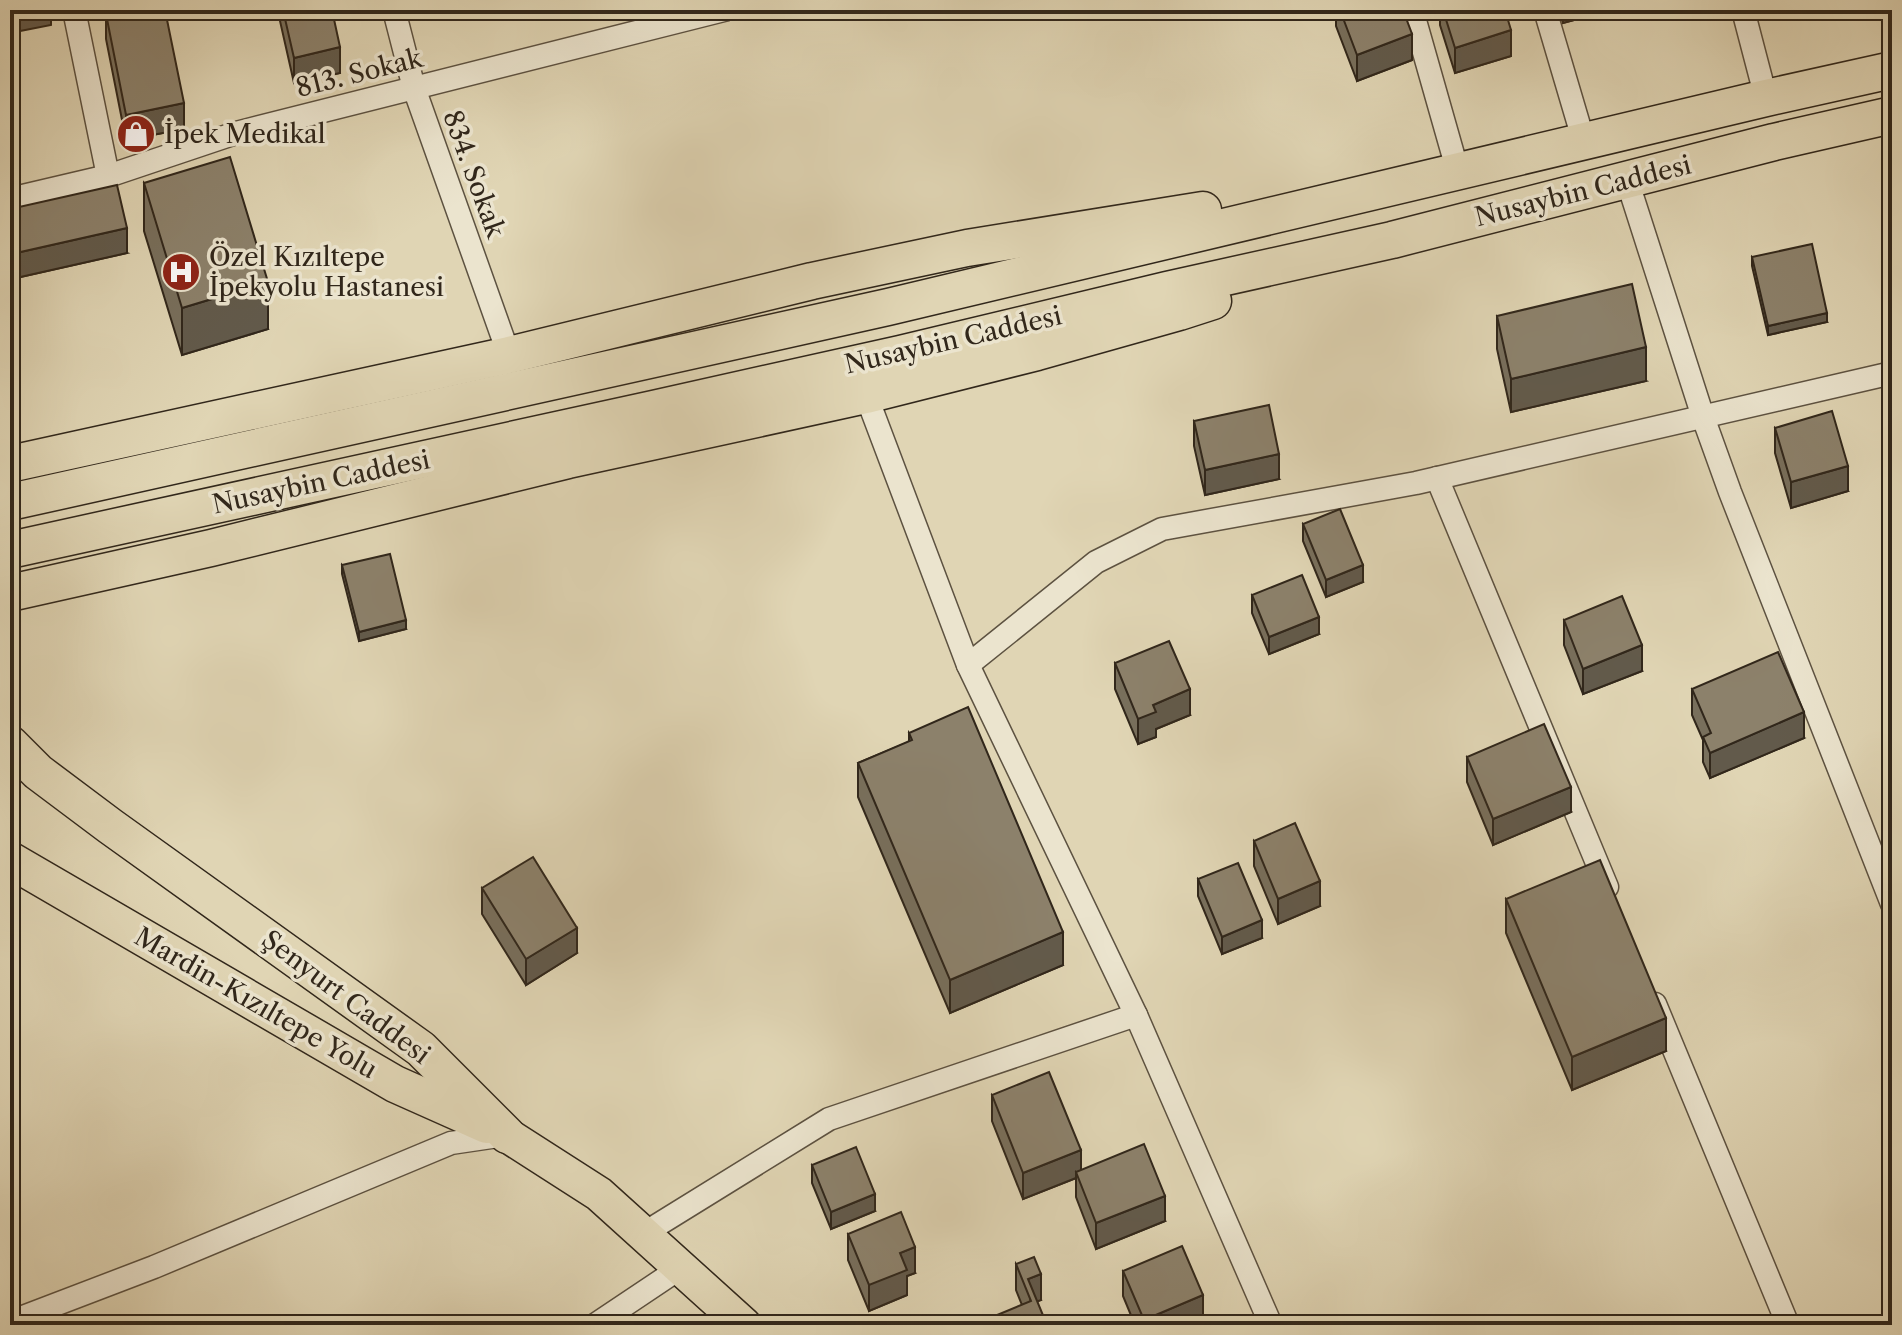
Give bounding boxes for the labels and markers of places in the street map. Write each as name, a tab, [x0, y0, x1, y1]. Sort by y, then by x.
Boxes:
shop icon: İpek Medikal	[115, 113, 157, 155]
place label: İpek Medikal	[164, 118, 326, 150]
place label: Özel Kızıltepe İpekyolu Hastanesi	[209, 241, 444, 303]
hospital icon: Özel Kızıltepe İpekyolu Hastanesi	[160, 251, 202, 293]

